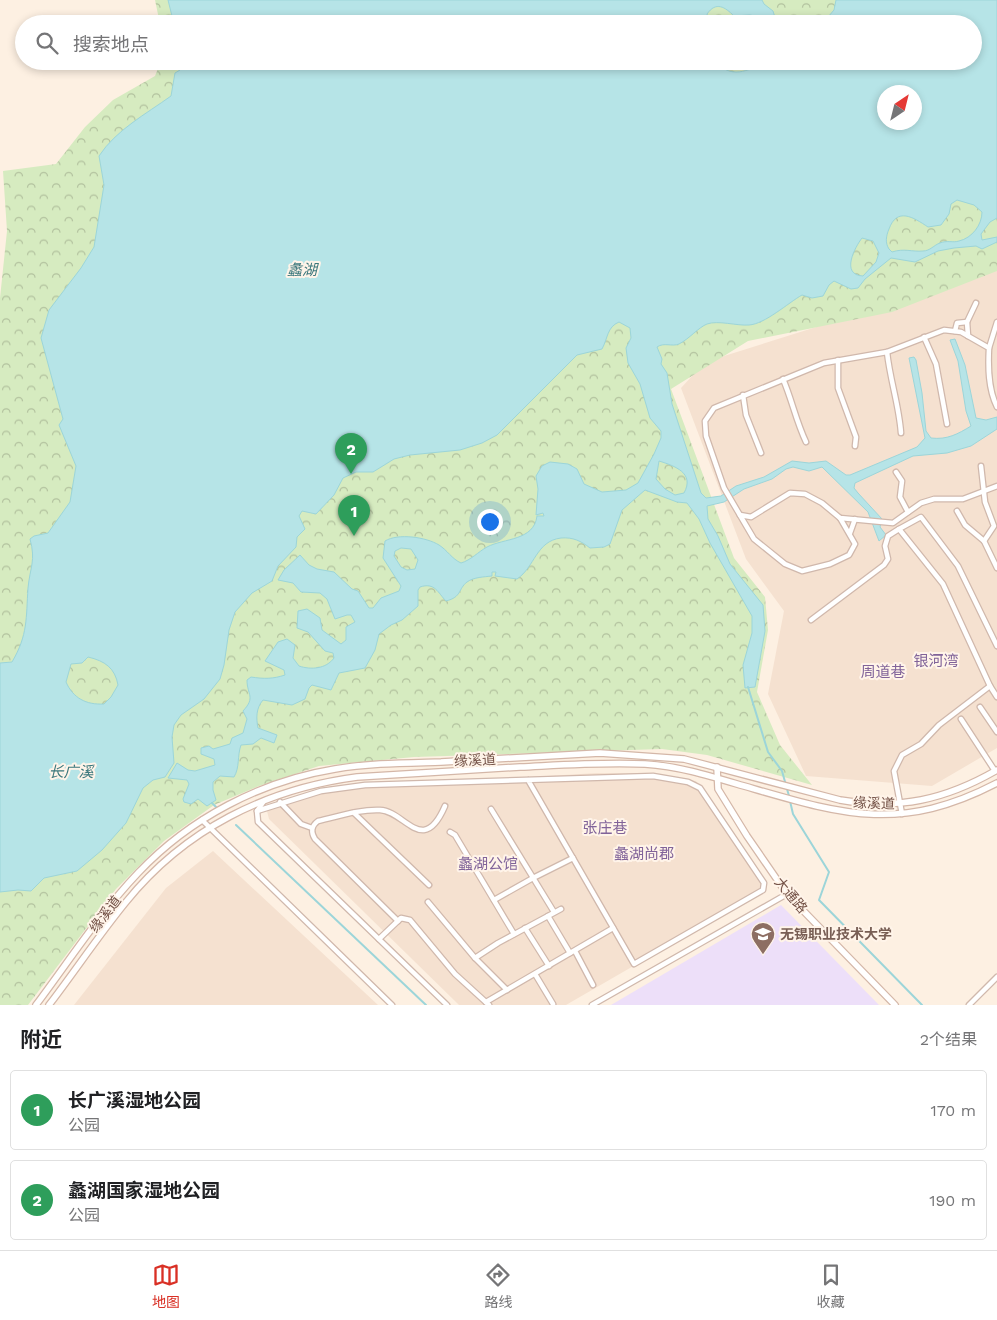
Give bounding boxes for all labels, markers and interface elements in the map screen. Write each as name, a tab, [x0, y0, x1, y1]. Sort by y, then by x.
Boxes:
search box	[15, 15, 982, 70]
icon: search	[33, 29, 61, 57]
text: 搜索地点	[73, 33, 149, 56]
north arrow	[877, 85, 922, 130]
water label: 蠡湖	[287, 261, 319, 279]
pin: 2	[335, 433, 367, 474]
pin: 1	[338, 495, 370, 536]
your location	[477, 509, 503, 535]
district label: 银河湾	[913, 652, 959, 670]
district label: 周道巷	[860, 663, 906, 681]
street label: 缘溪道	[454, 751, 496, 769]
water label: 长广溪	[48, 763, 95, 781]
street label: 缘溪道	[853, 794, 895, 812]
district label: 张庄巷	[582, 819, 628, 837]
district label: 蠡湖尚郡	[614, 845, 674, 863]
district label: 蠡湖公馆	[458, 855, 518, 873]
street label: 大通路	[771, 874, 811, 916]
street label: 缘溪道	[86, 892, 124, 936]
school or university icon: 无锡职业技术大学	[750, 921, 776, 955]
place label: 无锡职业技术大学	[780, 926, 892, 942]
text: 附近	[20, 1027, 62, 1052]
text: 2个结果	[920, 1030, 977, 1049]
text: 长广溪湿地公园	[68, 1089, 201, 1112]
text: 1	[34, 1101, 40, 1120]
text: 170 m	[930, 1101, 976, 1120]
text: 公园	[68, 1116, 100, 1135]
text: 蠡湖国家湿地公园	[68, 1179, 220, 1202]
text: 2	[32, 1191, 42, 1210]
text: 190 m	[929, 1191, 976, 1210]
text: 公园	[68, 1206, 100, 1225]
tab: 地图	[152, 1261, 180, 1311]
tab: 路线	[484, 1261, 512, 1311]
tab: 收藏	[817, 1261, 845, 1311]

